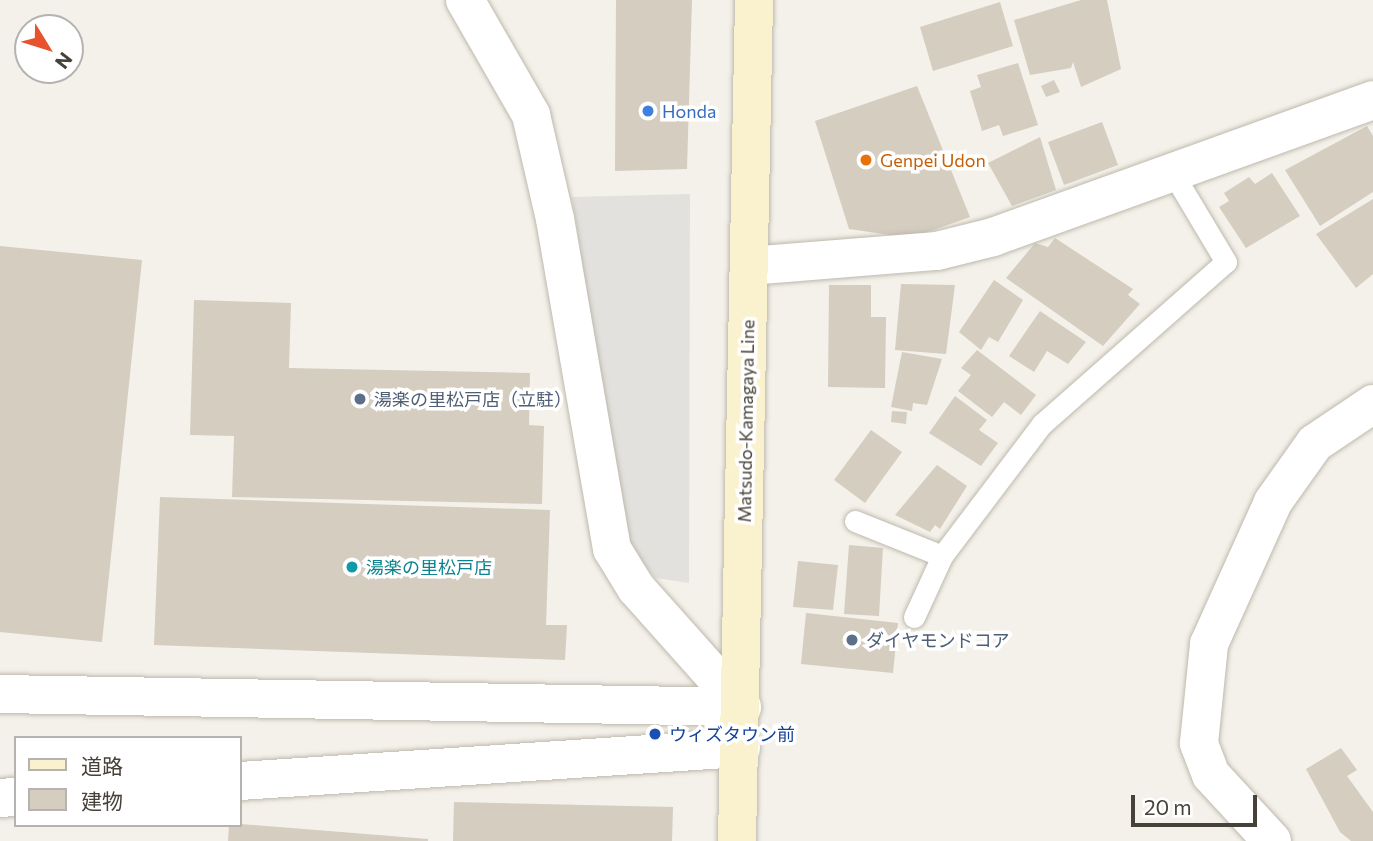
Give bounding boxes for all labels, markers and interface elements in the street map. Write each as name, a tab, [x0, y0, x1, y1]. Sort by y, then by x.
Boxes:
north arrow	[14, 14, 84, 84]
text: N	[51, 48, 78, 74]
place label: Honda	[662, 100, 716, 122]
marker: Honda	[640, 103, 656, 119]
place label: Genpei Udon	[880, 149, 986, 171]
marker: Genpei Udon	[858, 152, 874, 168]
street label: Matsudo-Kamagaya Line	[733, 319, 759, 523]
place label: 湯楽の里松戸店（立駐）	[374, 388, 572, 410]
marker: 湯楽の里松戸店（立駐）	[352, 391, 368, 407]
place label: 湯楽の里松戸店	[366, 556, 492, 578]
marker: 湯楽の里松戸店	[344, 559, 360, 575]
place label: ダイヤモンドコア	[866, 629, 1010, 651]
marker: ダイヤモンドコア	[844, 632, 860, 648]
place label: ウィズタウン前	[669, 723, 795, 745]
marker: ウィズタウン前	[647, 726, 663, 742]
legend	[14, 736, 242, 827]
text: 道路	[81, 753, 123, 778]
scale bar	[1135, 782, 1261, 826]
text: 建物	[81, 788, 123, 813]
text: 20 m	[1144, 794, 1192, 819]

